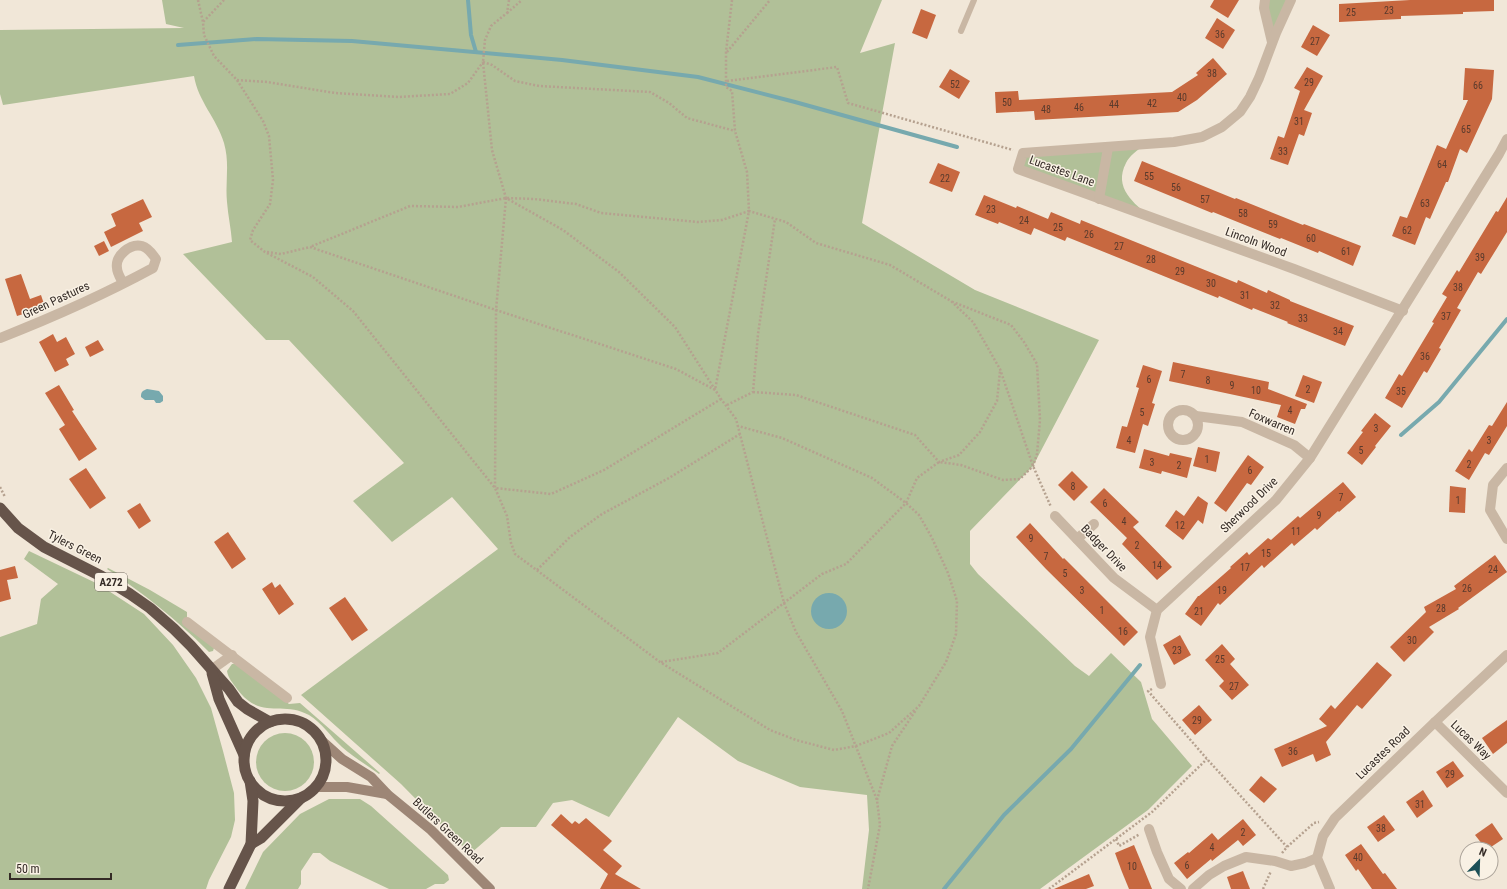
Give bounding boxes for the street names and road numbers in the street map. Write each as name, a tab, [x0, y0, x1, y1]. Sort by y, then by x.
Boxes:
street label: Lucastes Lane	[1028, 153, 1097, 189]
street label: Lincoln Wood	[1223, 224, 1289, 260]
street label: Green Pastures	[20, 278, 92, 322]
street label: Foxwarren	[1247, 406, 1297, 438]
street label: Sherwood Drive	[1218, 474, 1281, 536]
street label: Badger Drive	[1078, 522, 1130, 575]
street label: Tylers Green	[46, 527, 105, 567]
road number: A272	[95, 573, 127, 591]
street label: Lucas Way	[1448, 717, 1494, 763]
street label: Lucastes Road	[1353, 724, 1413, 782]
street label: Butlers Green Road	[410, 795, 486, 867]

